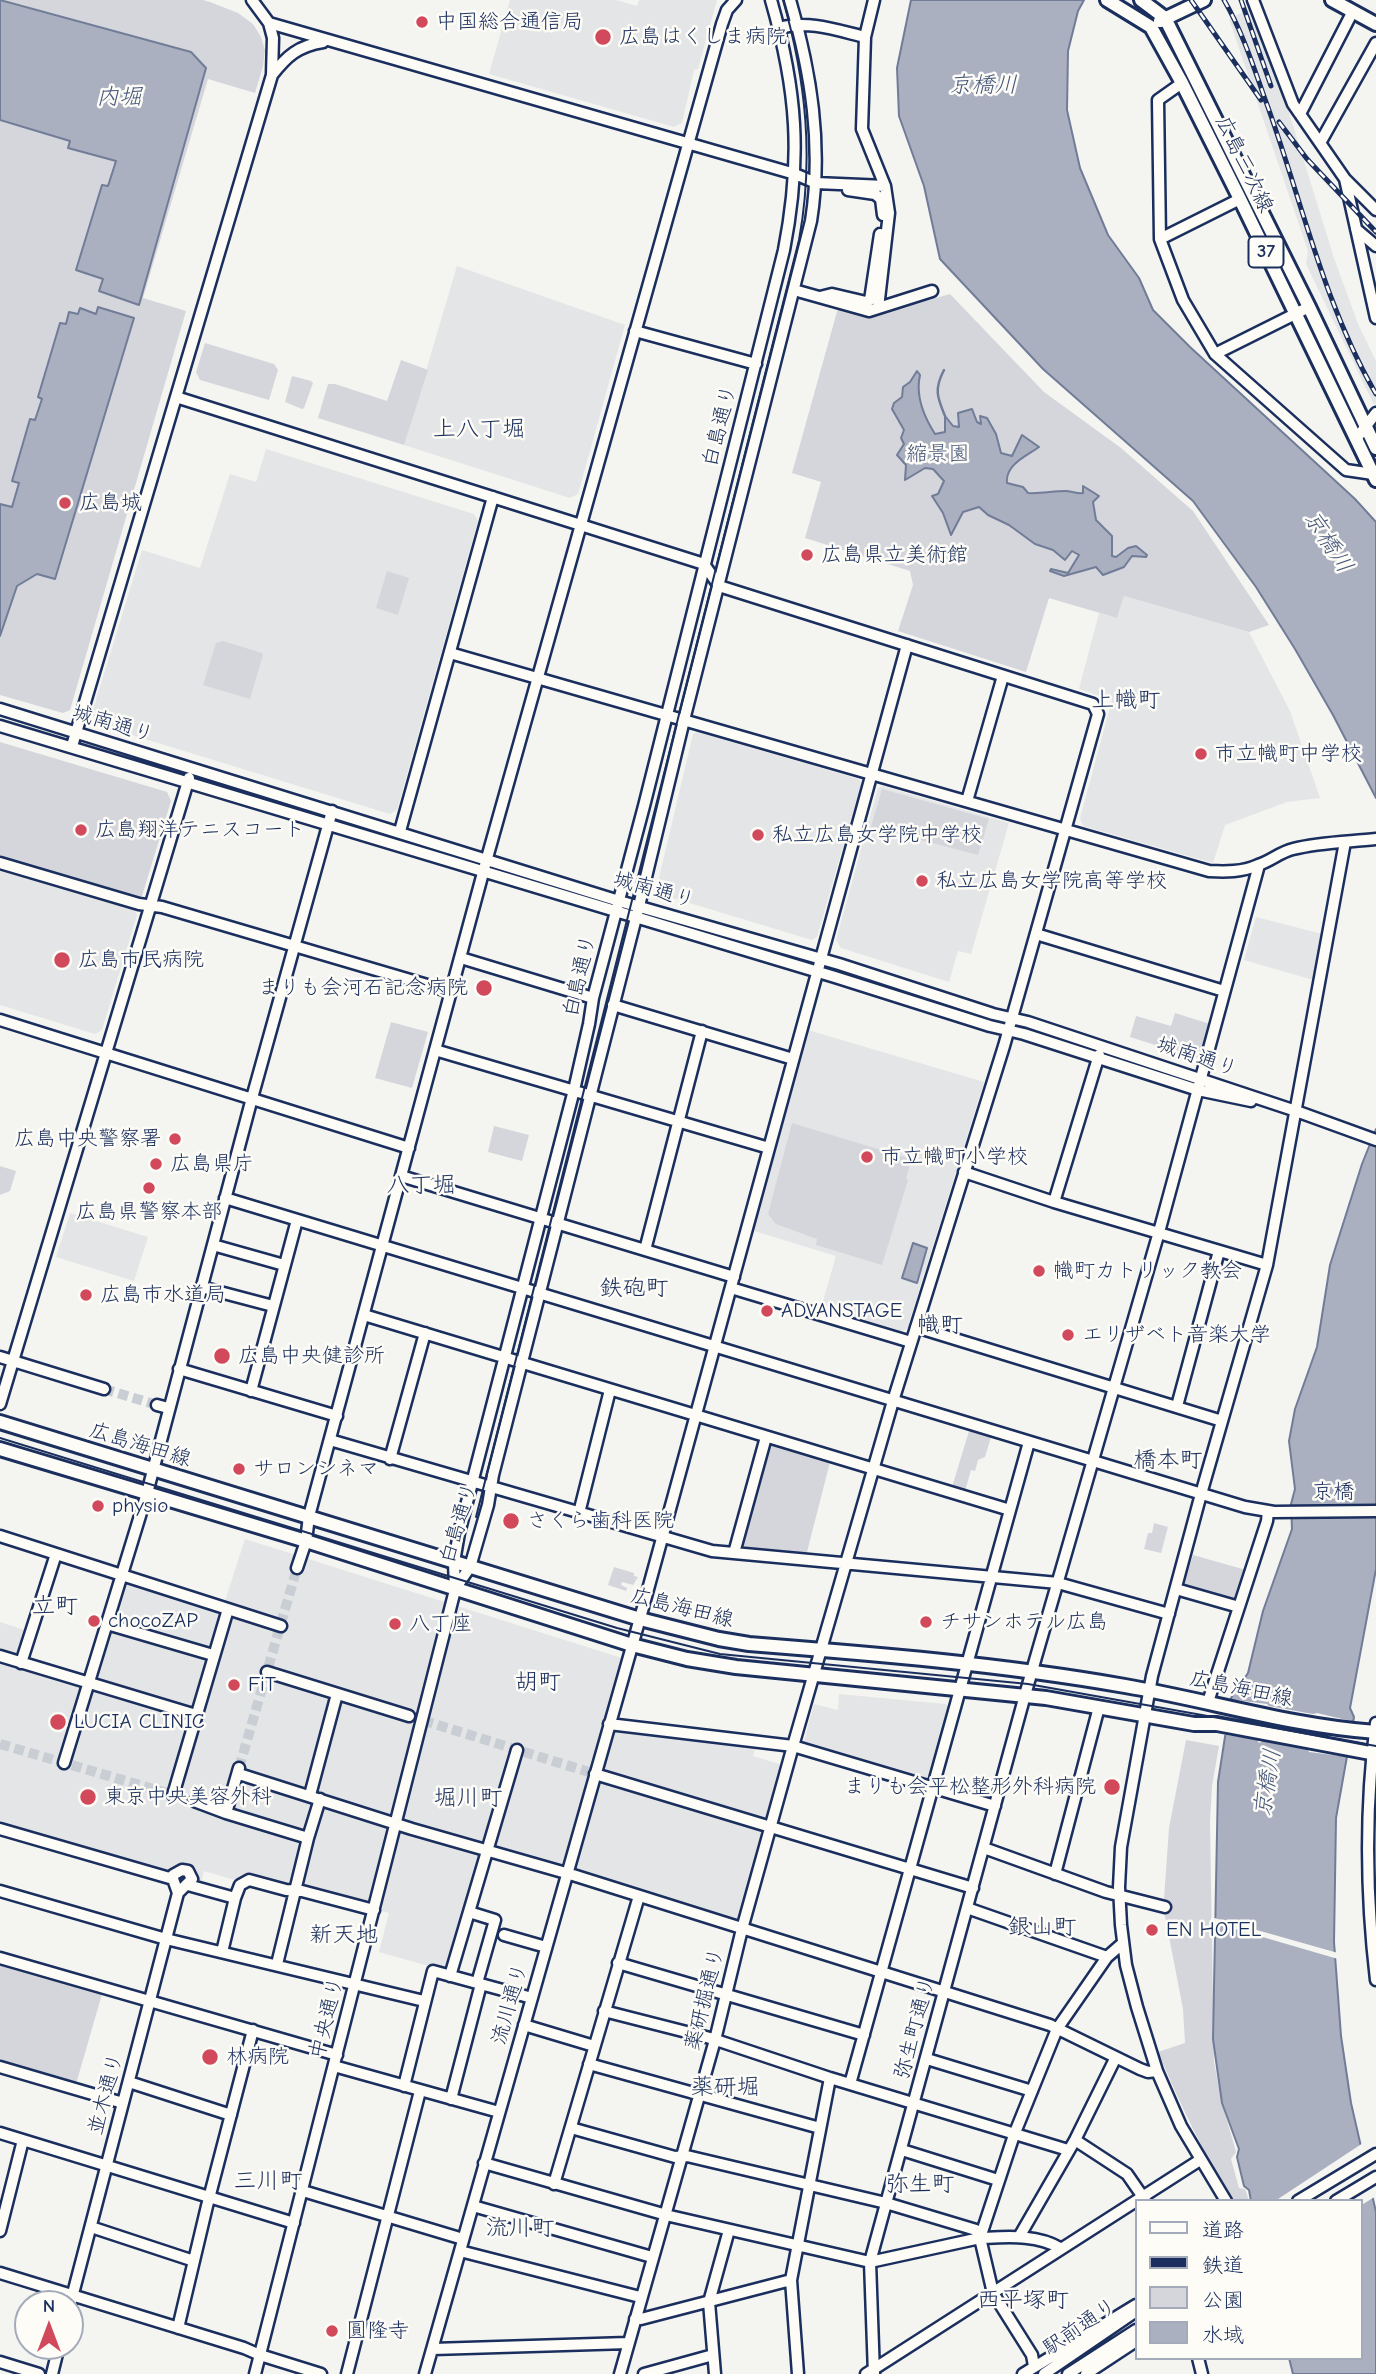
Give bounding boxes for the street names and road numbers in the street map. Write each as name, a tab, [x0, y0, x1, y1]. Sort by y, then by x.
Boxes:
street label: 広島三次線	[1210, 111, 1278, 217]
road number: 37	[1248, 236, 1284, 268]
street label: 白島通り	[698, 382, 742, 470]
street label: 城南通り	[69, 700, 157, 748]
street label: 城南通り	[610, 866, 698, 914]
street label: 白島通り	[558, 932, 602, 1020]
street label: 城南通り	[1153, 1031, 1241, 1083]
street label: 広島海田線	[86, 1418, 194, 1472]
street label: 白島通り	[435, 1479, 483, 1567]
street label: 京橋	[1312, 1479, 1354, 1505]
street label: 広島海田線	[628, 1583, 736, 1633]
street label: 広島海田線	[1187, 1666, 1295, 1712]
street label: 薬研掘通り	[680, 1945, 730, 2053]
street label: 流川通り	[486, 1960, 534, 2048]
street label: 中央通り	[305, 1974, 349, 2062]
street label: 弥生町通り	[889, 1974, 941, 2082]
street label: 並木通り	[83, 2050, 129, 2138]
street label: 駅前通り	[1038, 2293, 1122, 2361]

